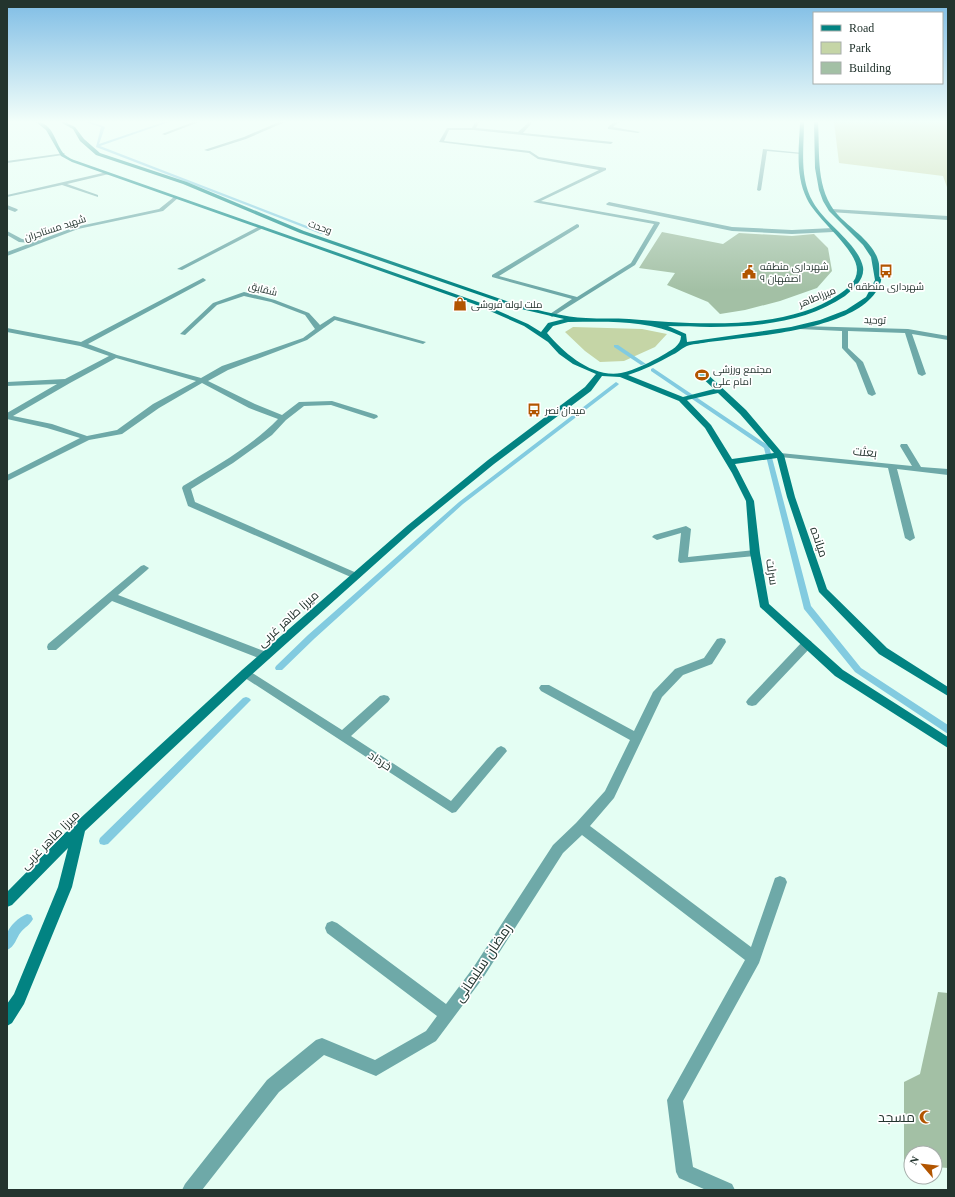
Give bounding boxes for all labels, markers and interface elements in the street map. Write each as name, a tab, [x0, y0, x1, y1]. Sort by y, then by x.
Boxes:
legend	[813, 12, 943, 84]
text: Road	[849, 21, 874, 35]
text: Park	[849, 41, 871, 55]
text: Building	[849, 61, 891, 75]
street label: شهید مستاجران	[23, 213, 88, 244]
street label: وحدت	[307, 218, 333, 236]
place label: شهرداری منطقه ۹ اصفهان	[760, 261, 829, 285]
bus stop icon: شهرداری منطقه ۹	[878, 263, 894, 279]
public building icon: شهرداری منطقه ۹ اصفهان	[741, 264, 757, 280]
street label: شقایق	[247, 280, 279, 299]
place label: شهرداری منطقه ۹	[848, 281, 924, 293]
street label: میرزاطاهر	[796, 285, 837, 310]
shop icon: ملت لوله فروشی	[452, 296, 468, 312]
place label: ملت لوله فروشی	[471, 299, 542, 311]
street label: توحید	[864, 314, 887, 326]
place label: مجتمع ورزشی امام علی	[713, 364, 772, 389]
sports icon: مجتمع ورزشی امام علی	[694, 367, 710, 383]
bus stop icon: میدان نصر	[526, 402, 542, 418]
place label: میدان نصر	[544, 405, 585, 417]
street label: بعثت	[852, 444, 878, 460]
street label: میانده	[807, 525, 831, 559]
street label: سرلت	[763, 558, 781, 586]
street label: میرزا طاهر غربی	[255, 588, 321, 650]
street label: خرداد	[366, 748, 394, 774]
street label: میرزا طاهر غربی	[18, 808, 82, 872]
street label: رمضان سلیمانی	[451, 921, 515, 1005]
mosque icon: مسجد	[918, 1109, 934, 1125]
place label: مسجد	[878, 1110, 915, 1125]
north arrow	[903, 1145, 943, 1185]
text: N	[907, 1154, 921, 1167]

